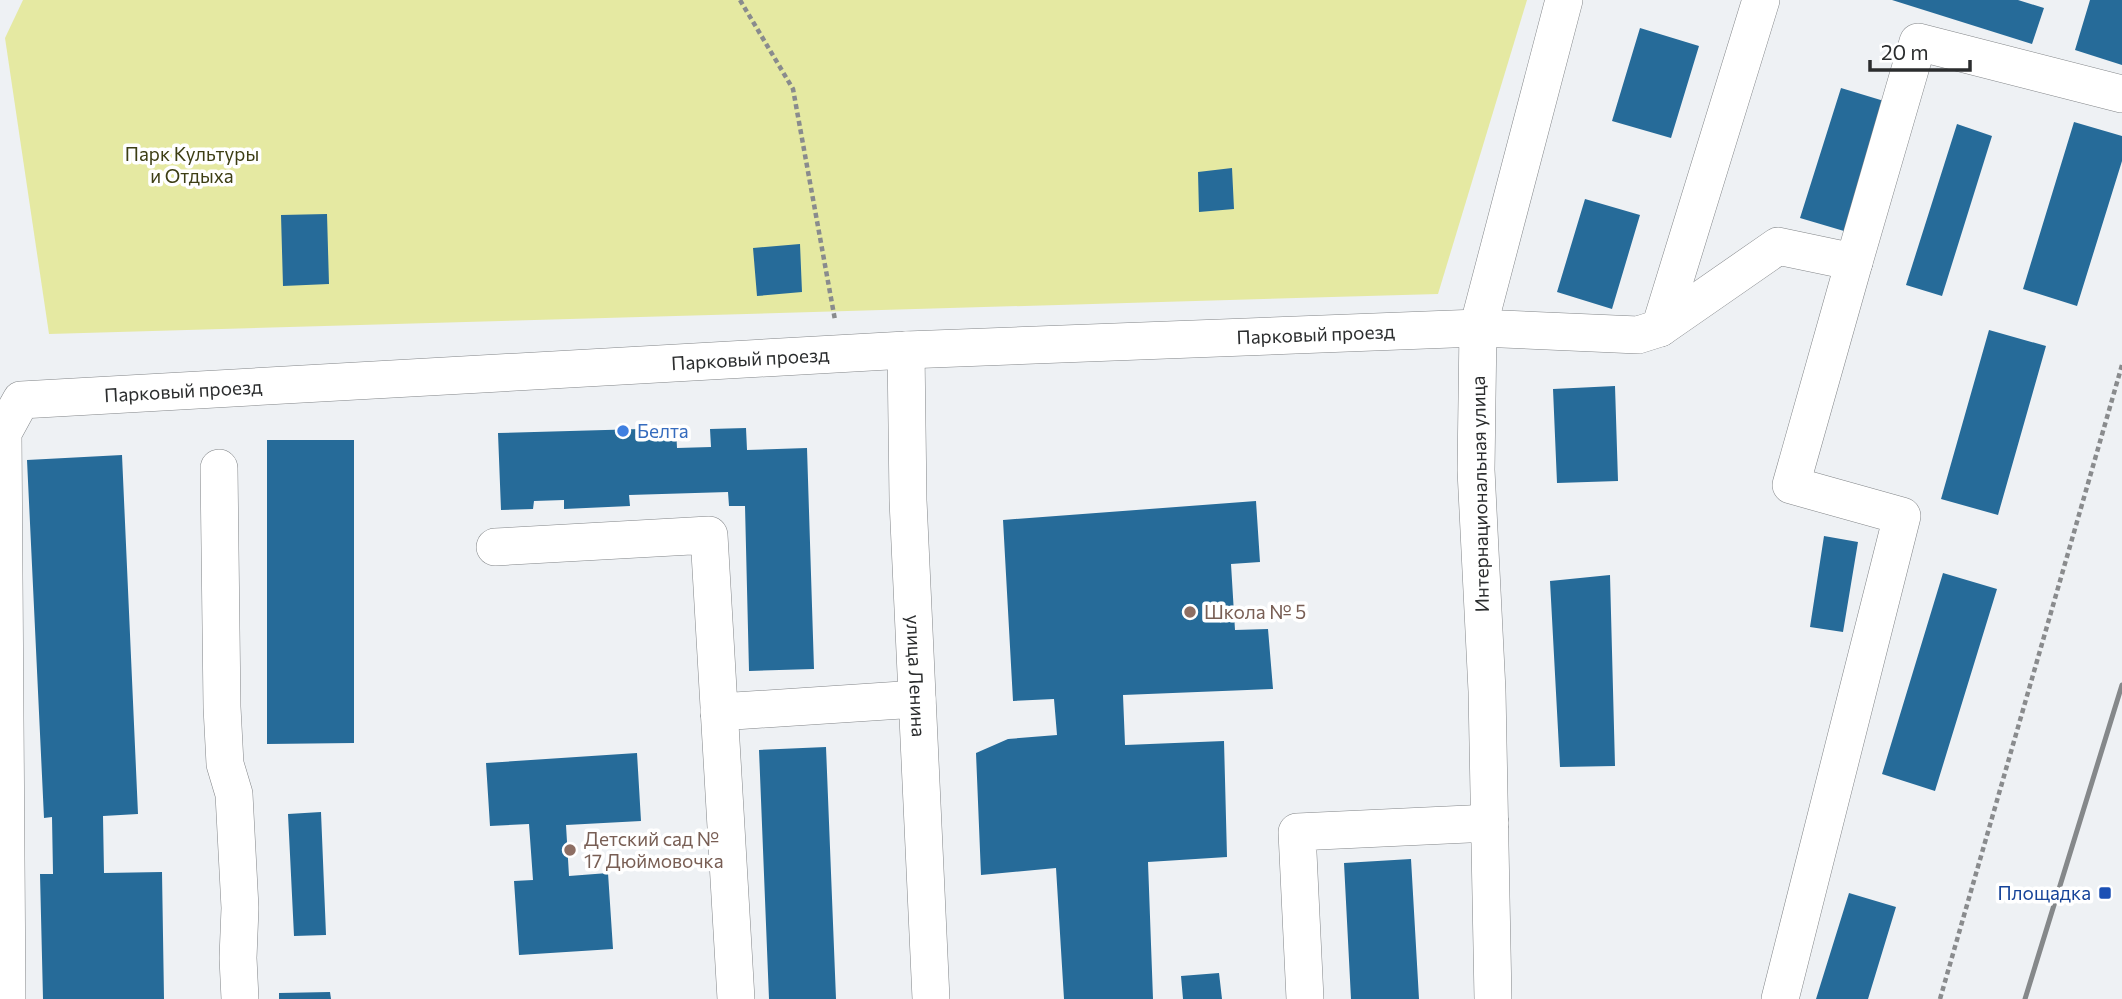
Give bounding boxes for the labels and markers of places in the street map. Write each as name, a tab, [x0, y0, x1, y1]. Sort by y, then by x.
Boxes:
place label: Белта	[637, 419, 689, 442]
marker: Белта	[615, 423, 631, 439]
place label: Школа № 5	[1204, 600, 1306, 623]
marker: Школа № 5	[1182, 604, 1198, 620]
place label: Детский сад № 17 Дюймовочка	[584, 827, 724, 872]
marker: Детский сад № 17 Дюймовочка	[562, 842, 578, 858]
place label: Площадка	[1997, 881, 2091, 904]
marker: Площадка	[2097, 885, 2113, 901]

